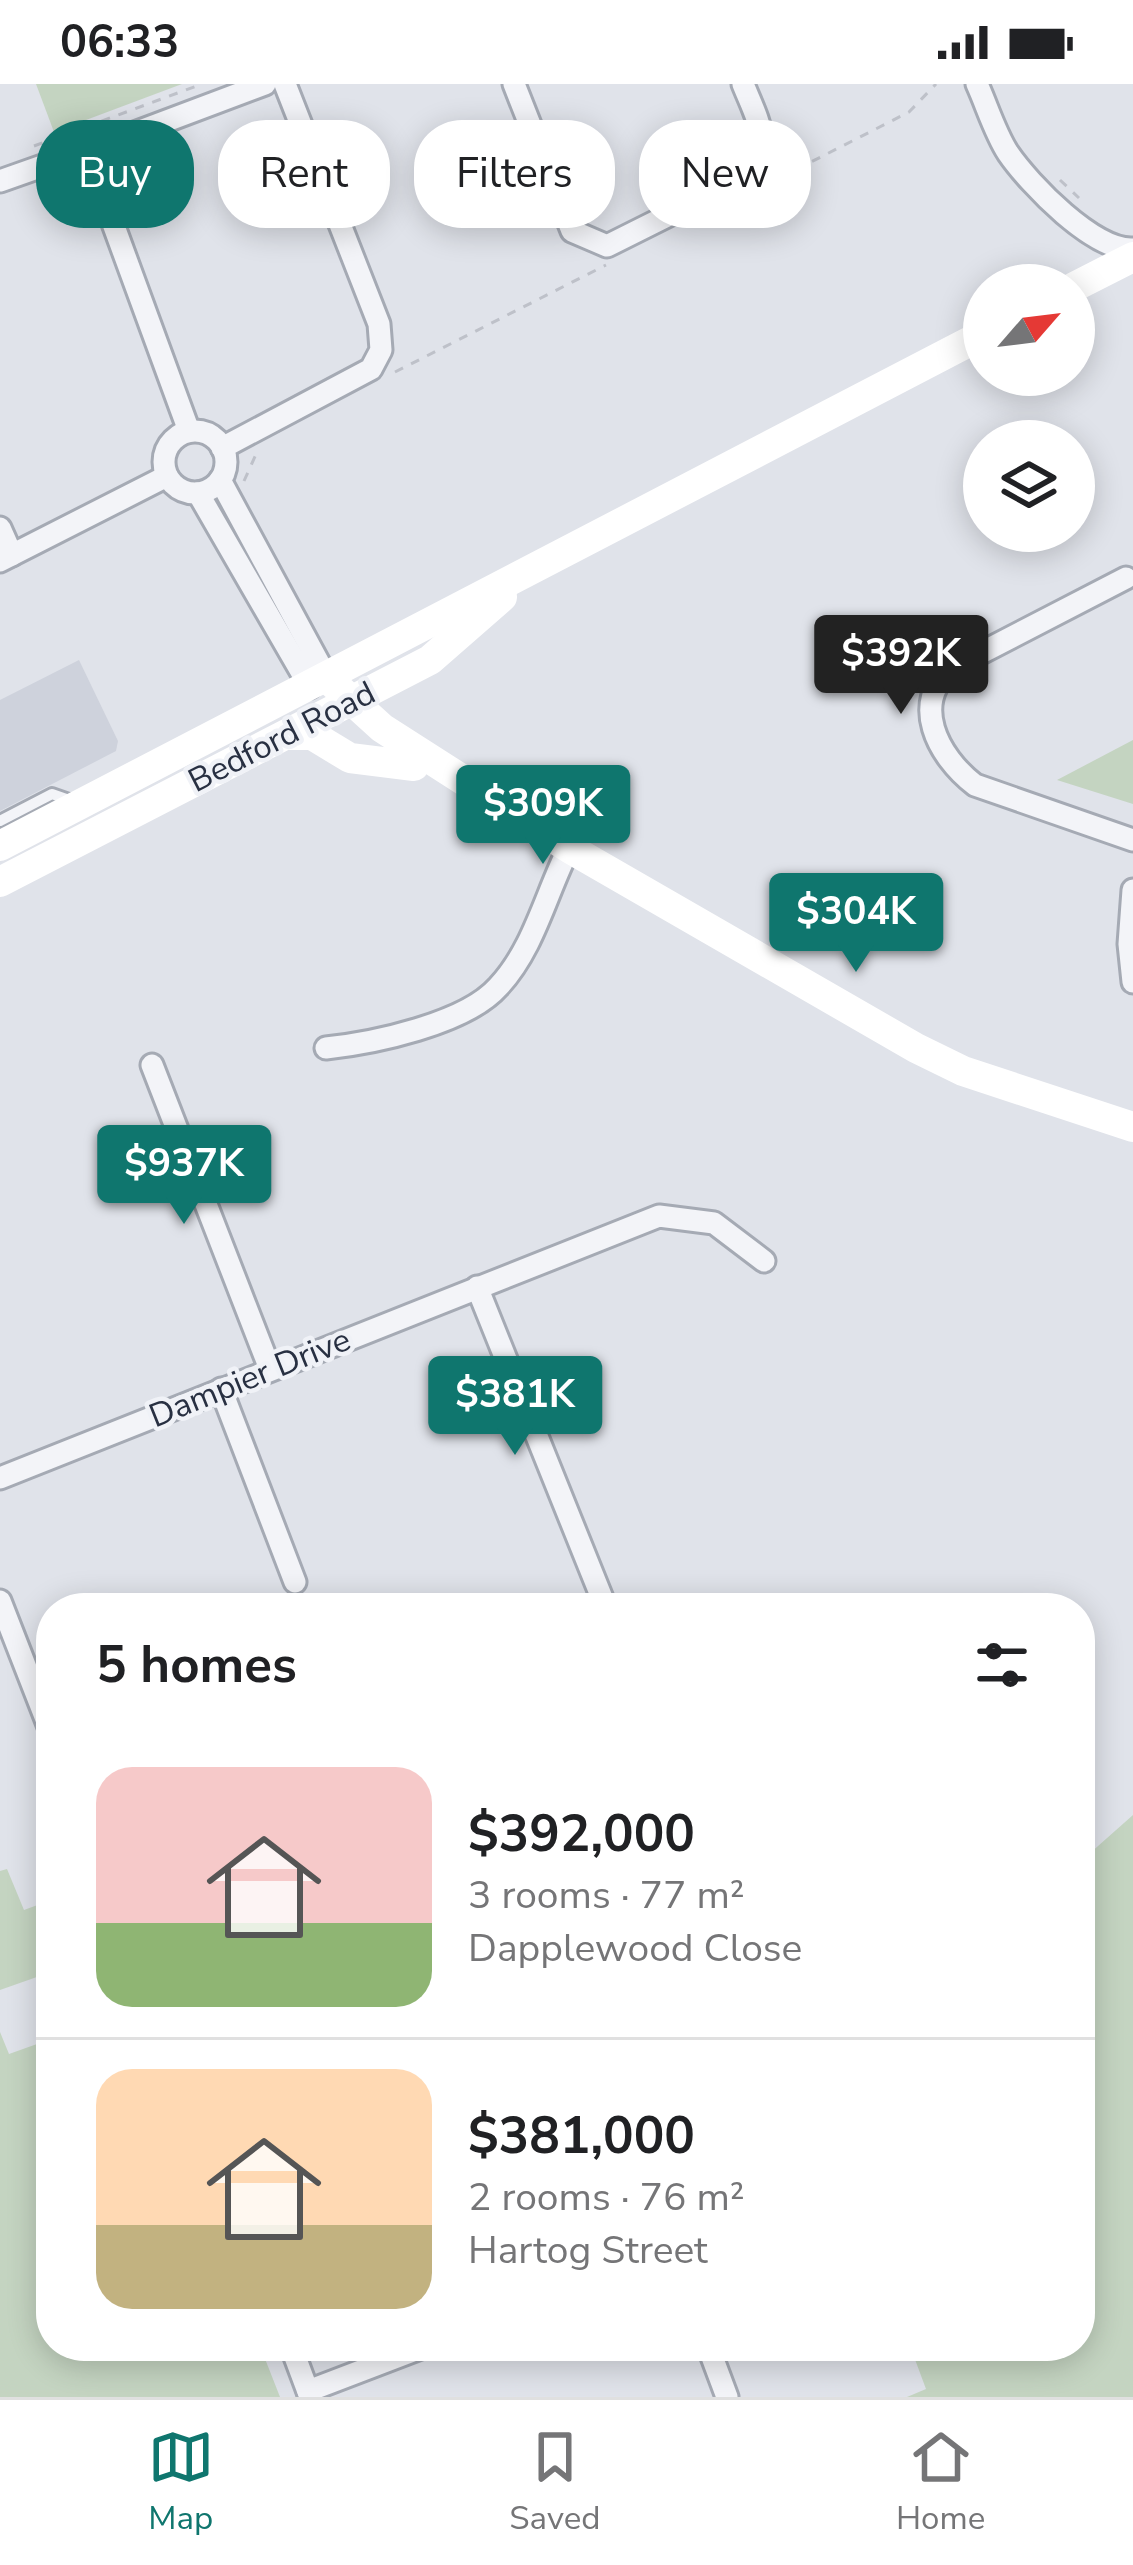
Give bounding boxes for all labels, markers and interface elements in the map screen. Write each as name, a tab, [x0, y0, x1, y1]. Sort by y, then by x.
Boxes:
text: 06:33	[60, 12, 179, 73]
chip: Buy	[36, 120, 194, 228]
chip: Rent	[218, 120, 390, 228]
chip: Filters	[414, 120, 615, 228]
chip: New	[639, 120, 811, 228]
north arrow	[963, 264, 1095, 396]
map controls	[963, 264, 1095, 552]
button: layers	[963, 420, 1095, 552]
pin: $392K	[817, 615, 985, 717]
text: $392K	[841, 627, 961, 680]
street label: Bedford Road	[181, 671, 383, 803]
pin: $309K	[459, 765, 627, 867]
text: $309K	[483, 777, 603, 830]
pin: $304K	[772, 873, 940, 975]
text: $304K	[796, 885, 916, 938]
pin: $937K	[100, 1125, 268, 1227]
text: $937K	[124, 1137, 244, 1190]
street label: Dampier Drive	[143, 1317, 357, 1439]
pin: $381K	[431, 1356, 599, 1458]
text: $381K	[455, 1368, 575, 1421]
text: 5 homes	[96, 1630, 297, 1700]
icon: filters	[969, 1632, 1035, 1698]
text: $392,000	[468, 1799, 695, 1869]
icon: home	[192, 1815, 336, 1959]
text: 3 rooms · 77 m²	[468, 1869, 745, 1922]
text: Dapplewood Close	[468, 1922, 802, 1975]
text: $381,000	[468, 2101, 695, 2171]
icon: home	[192, 2117, 336, 2261]
text: 2 rooms · 76 m²	[468, 2171, 745, 2224]
text: Hartog Street	[468, 2224, 708, 2277]
tab: Map	[148, 2424, 214, 2541]
tab: Saved	[509, 2424, 600, 2541]
tab: Home	[896, 2424, 985, 2541]

